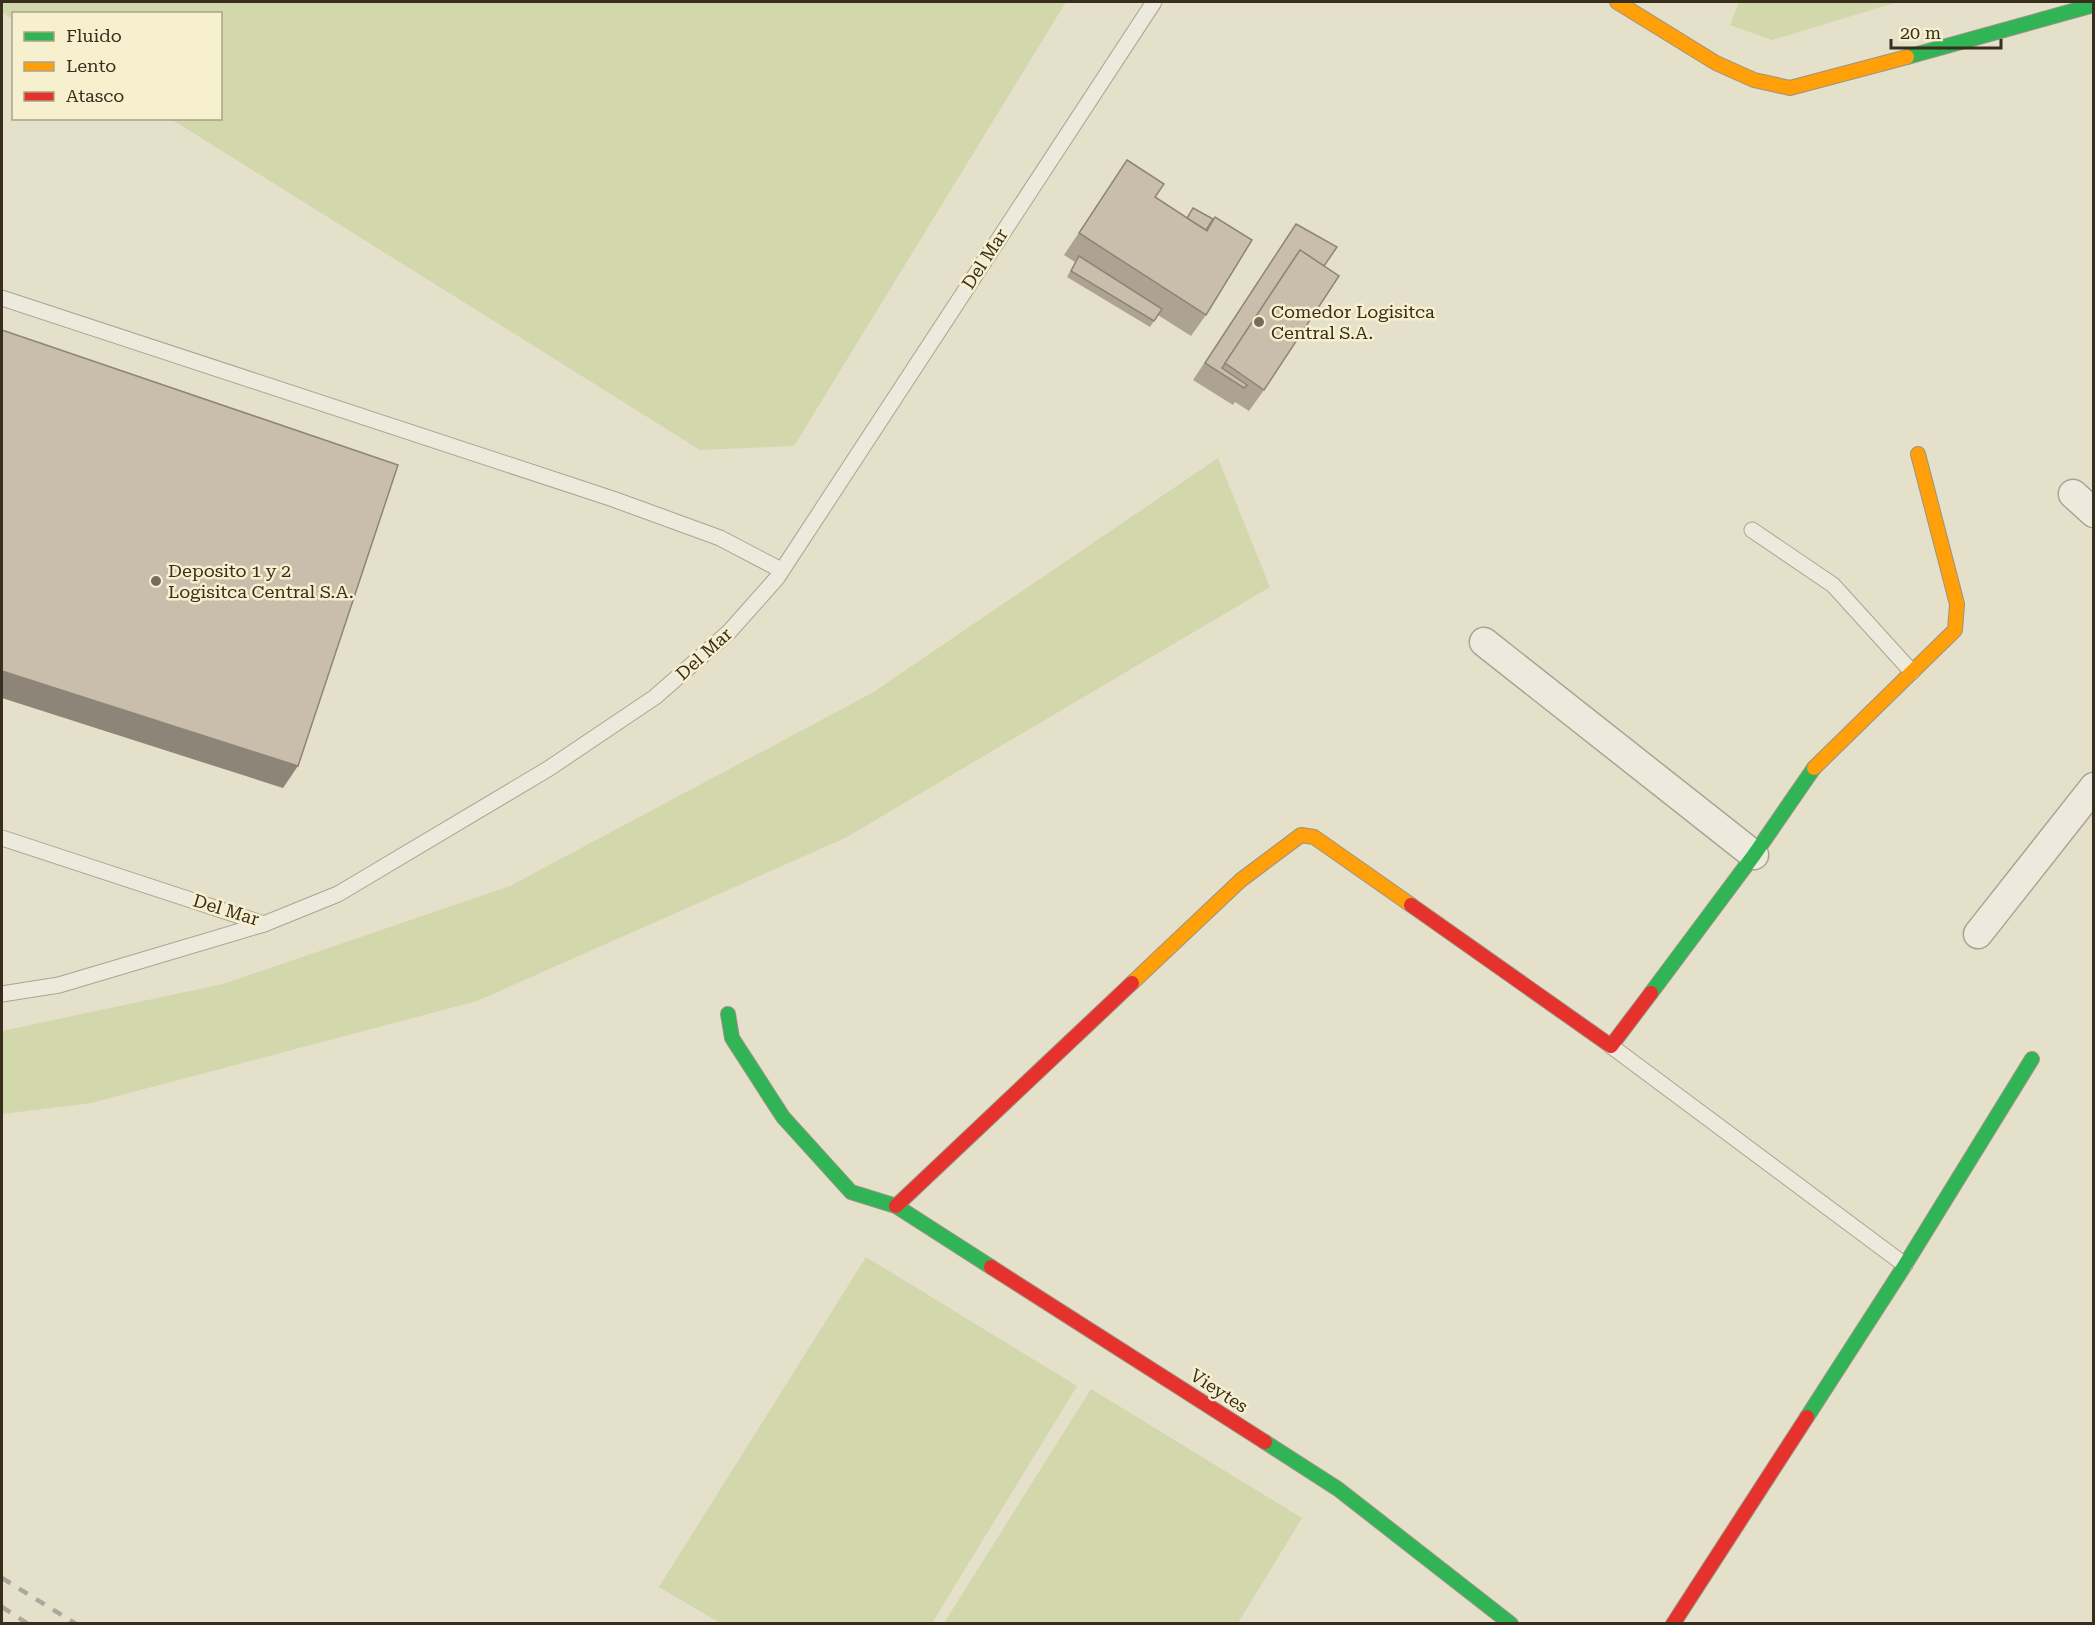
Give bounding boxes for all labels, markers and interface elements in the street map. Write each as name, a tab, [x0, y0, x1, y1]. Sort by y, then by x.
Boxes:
legend	[12, 12, 222, 120]
scale bar	[1891, 12, 2000, 50]
text: 20 m	[1900, 22, 1941, 43]
text: Fluido	[66, 25, 122, 46]
text: Lento	[66, 55, 116, 76]
text: Atasco	[66, 85, 124, 106]
street label: Del Mar	[957, 225, 1012, 293]
place label: Comedor Logisitca Central S.A.	[1271, 301, 1435, 343]
marker: Comedor Logisitca Central S.A.	[1252, 315, 1266, 329]
place label: Deposito 1 y 2 Logisitca Central S.A.	[168, 560, 354, 602]
marker: Deposito 1 y 2 Logisitca Central S.A.	[149, 574, 163, 588]
street label: Del Mar	[671, 623, 736, 684]
street label: Del Mar	[191, 890, 262, 929]
street label: Vieytes	[1187, 1364, 1252, 1417]

